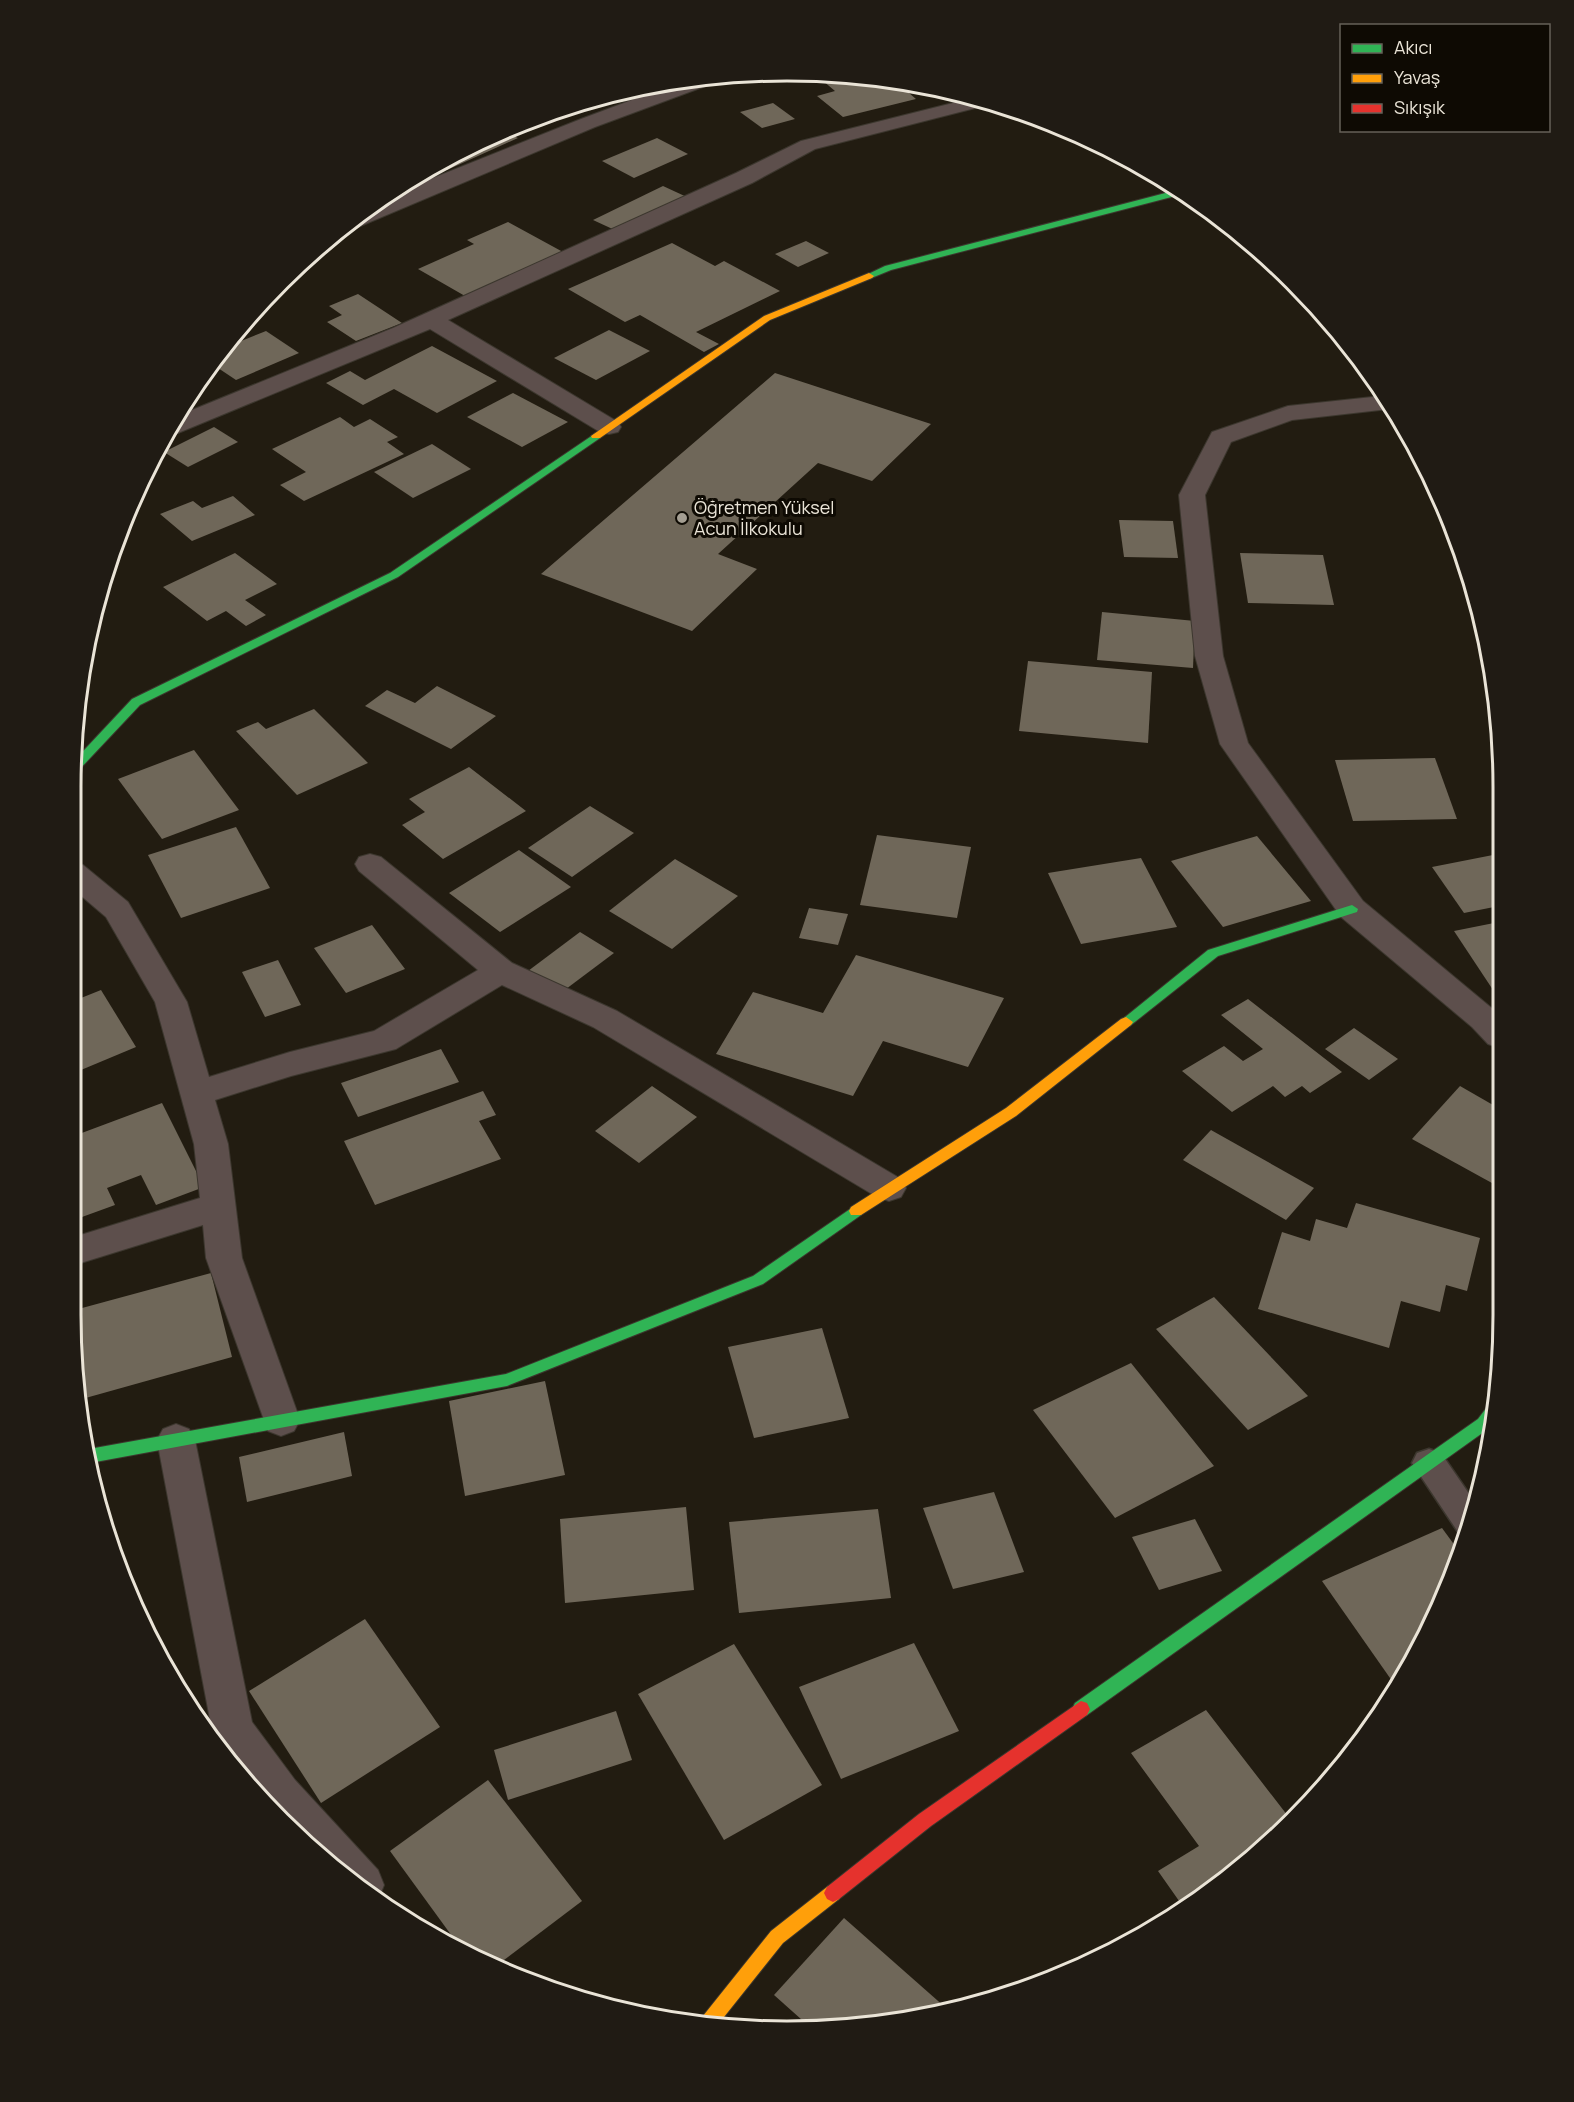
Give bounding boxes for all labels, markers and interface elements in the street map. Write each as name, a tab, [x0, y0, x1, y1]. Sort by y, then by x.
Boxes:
legend	[1340, 24, 1550, 132]
text: Akıcı	[1394, 35, 1432, 59]
text: Yavaş	[1394, 65, 1440, 89]
text: Sıkışık	[1394, 95, 1446, 119]
place label: Öğretmen Yüksel Acun İlkokulu	[694, 495, 834, 540]
marker: Öğretmen Yüksel Acun İlkokulu	[675, 511, 689, 525]

